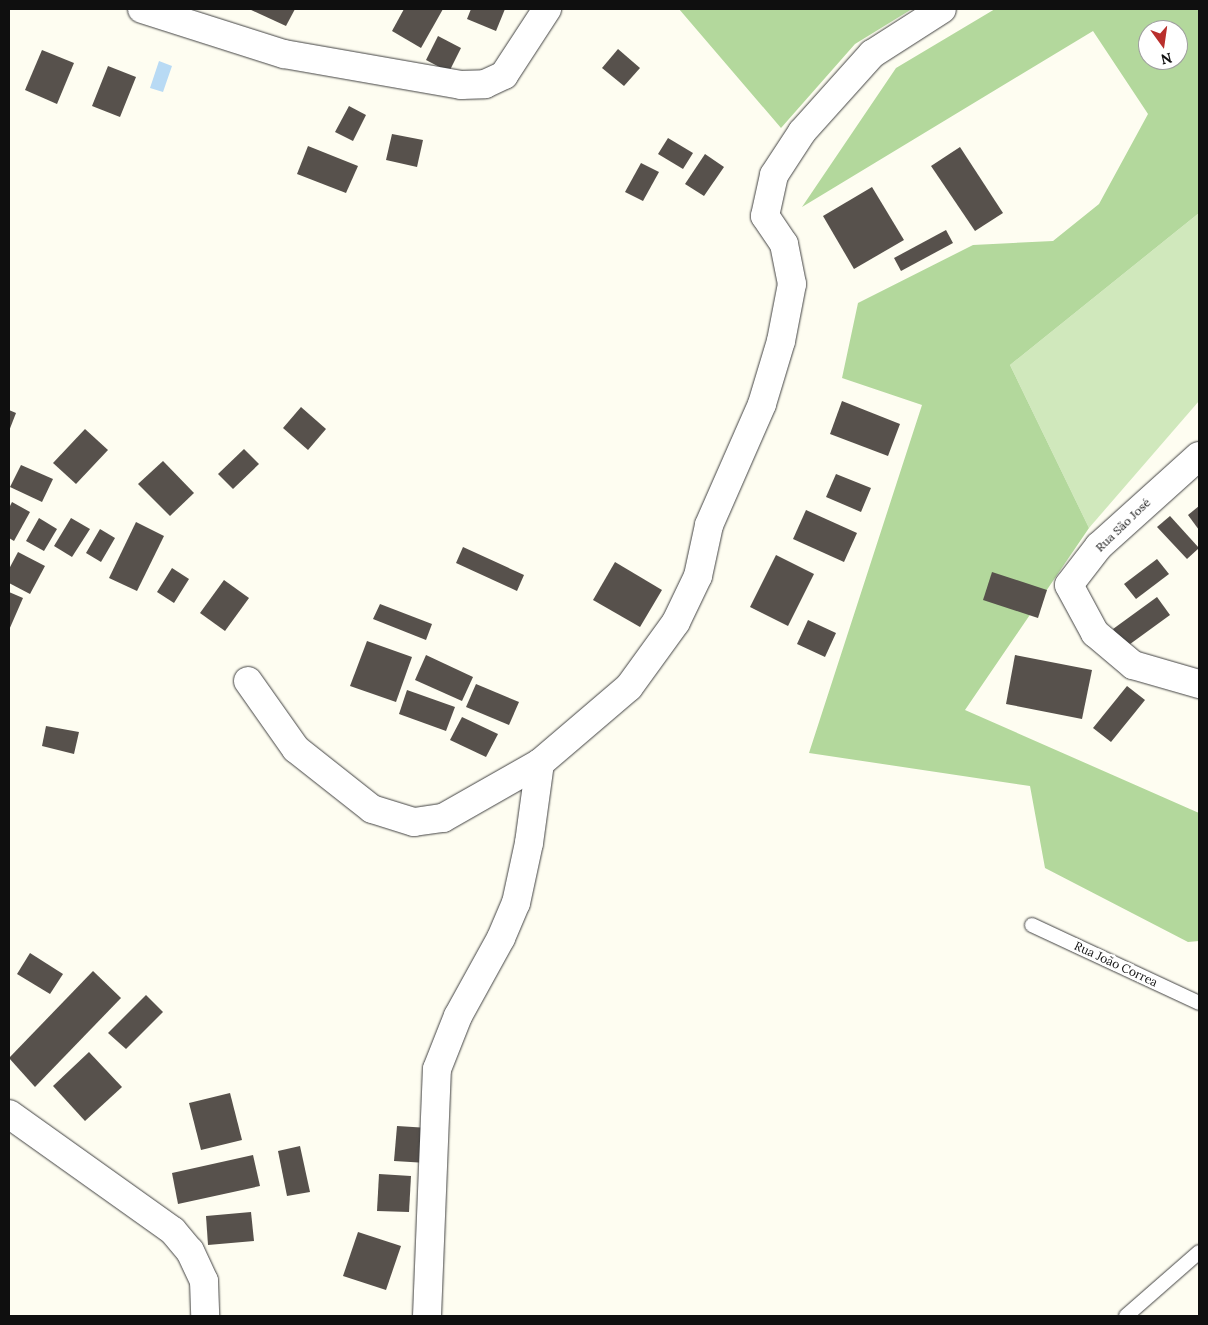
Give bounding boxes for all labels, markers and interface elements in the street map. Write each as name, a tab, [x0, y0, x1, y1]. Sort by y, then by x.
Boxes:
north arrow	[1138, 20, 1188, 70]
text: N	[1159, 49, 1174, 69]
street label: Rua São José	[1093, 495, 1153, 555]
street label: Rua João Correa	[1072, 938, 1160, 990]

